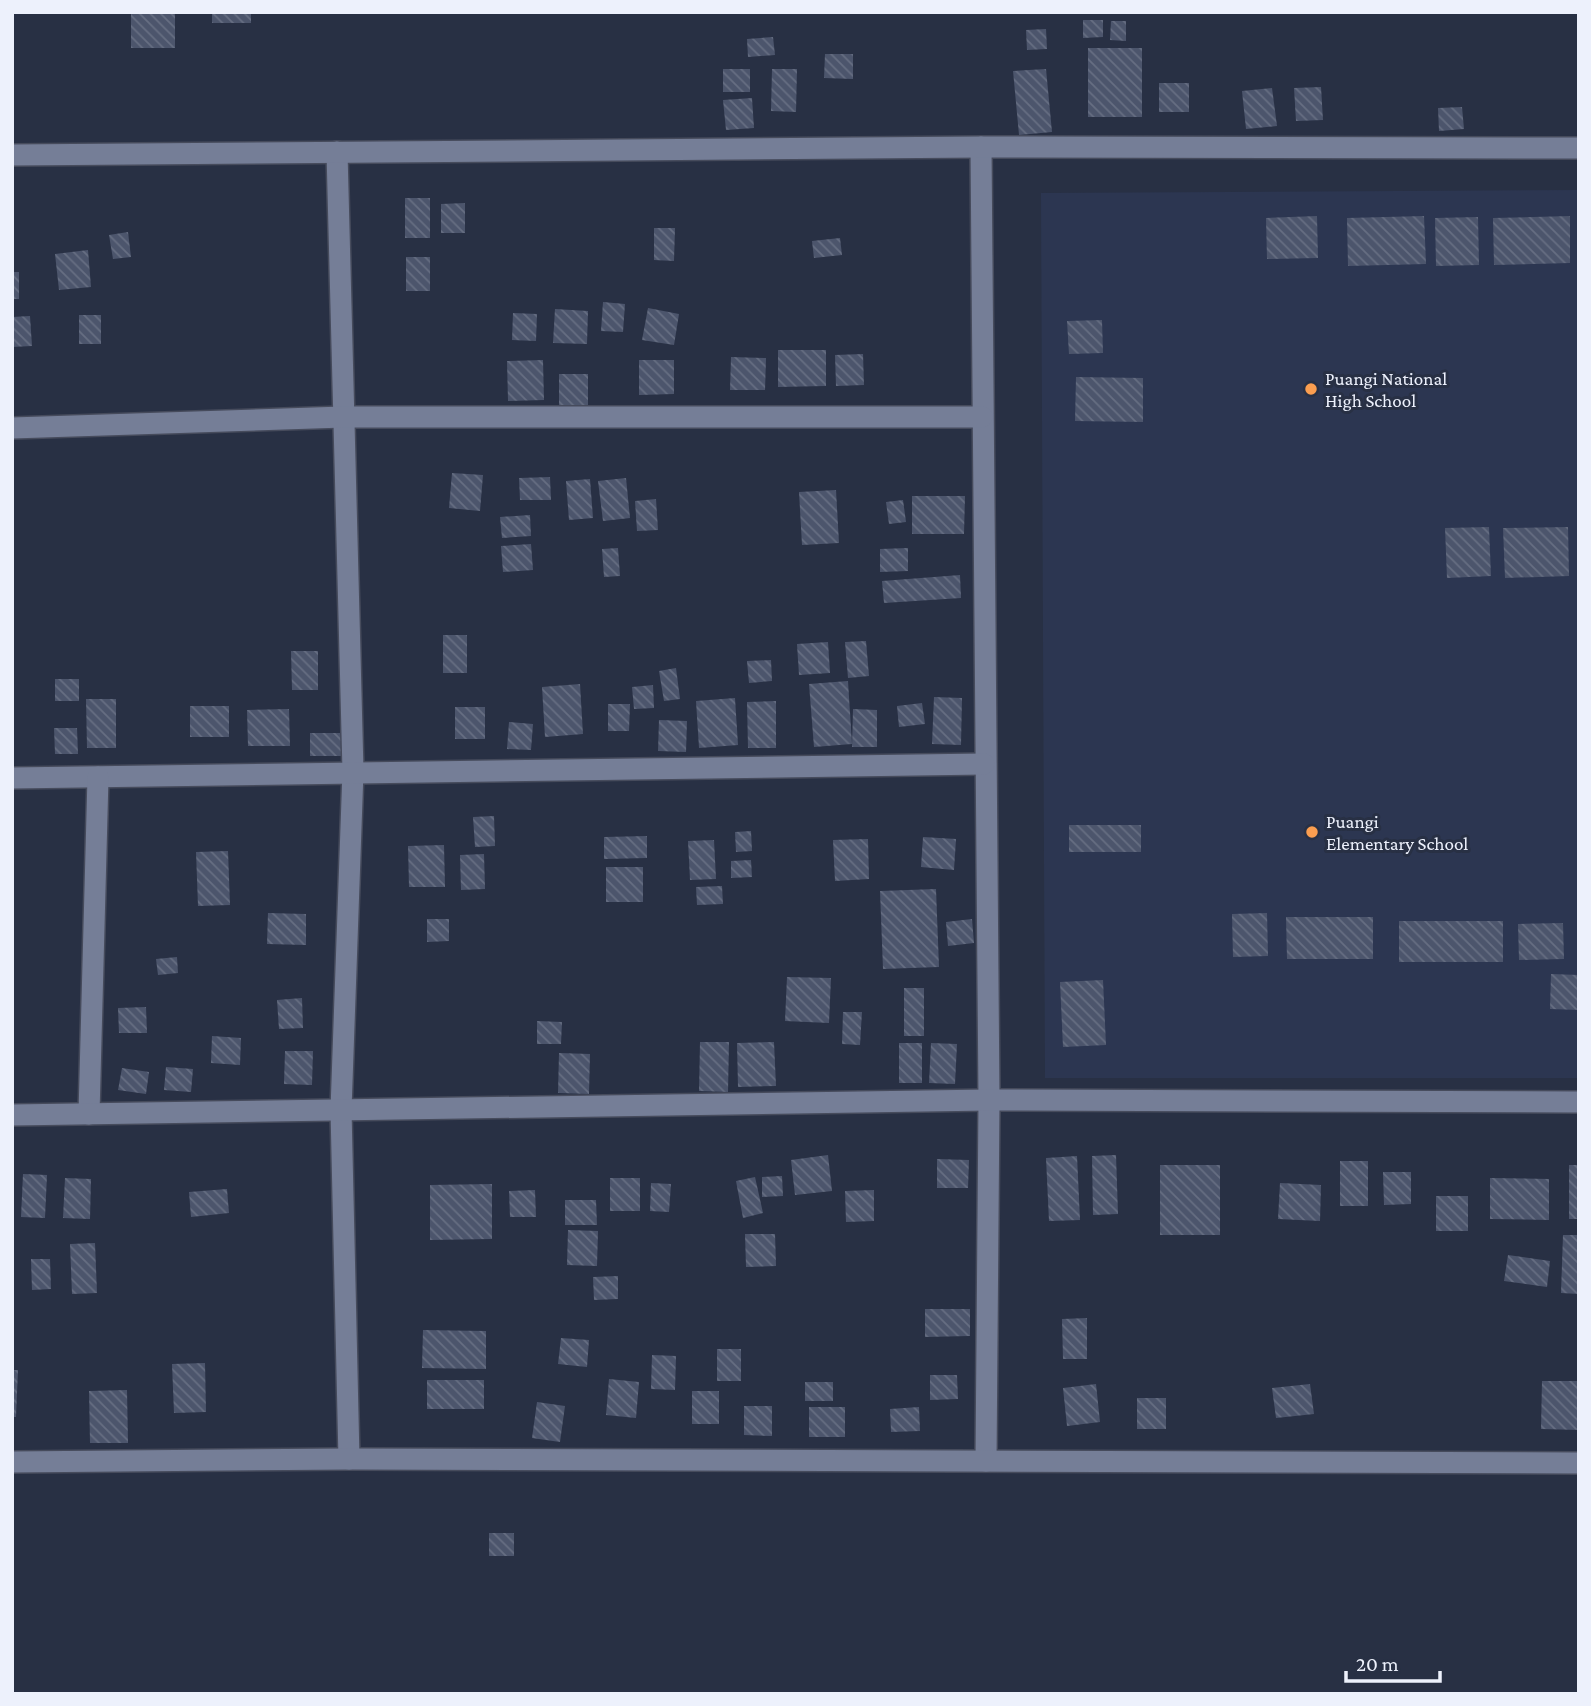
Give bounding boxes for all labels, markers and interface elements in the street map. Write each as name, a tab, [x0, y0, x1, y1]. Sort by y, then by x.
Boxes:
place label: Puangi National High School	[1325, 368, 1447, 411]
marker: Puangi National High School	[1303, 381, 1319, 397]
place label: Puangi Elementary School	[1326, 811, 1468, 854]
marker: Puangi Elementary School	[1304, 824, 1320, 840]
scale bar	[1346, 1640, 1440, 1684]
text: 20 m	[1356, 1652, 1399, 1676]

